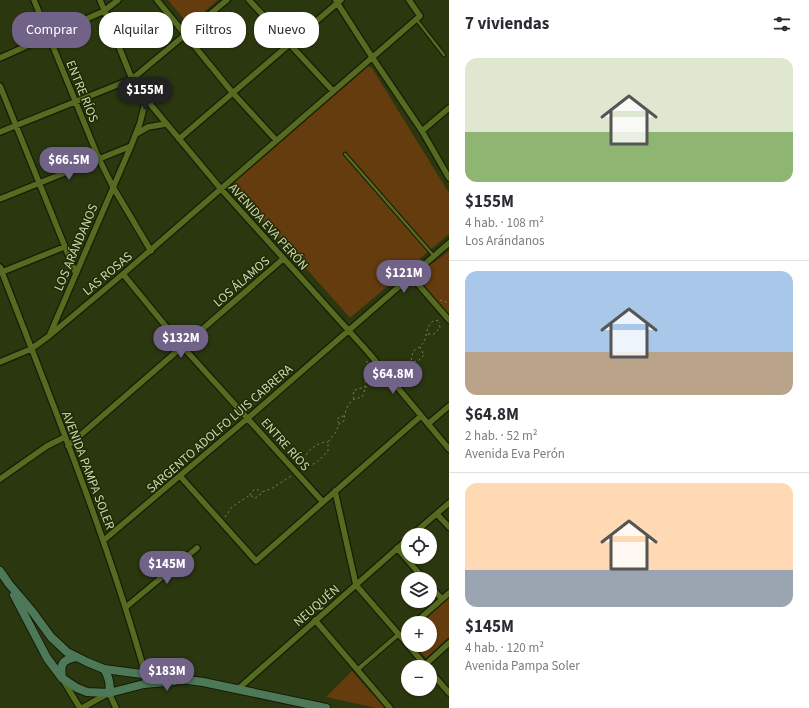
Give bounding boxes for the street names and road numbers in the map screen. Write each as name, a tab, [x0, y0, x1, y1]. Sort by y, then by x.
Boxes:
street label: ENTRE RÍOS	[61, 58, 103, 125]
street label: AVENIDA EVA PERÓN	[224, 179, 312, 274]
street label: LOS ARÁNDANOS	[49, 201, 102, 294]
street label: LAS ROSAS	[79, 248, 136, 300]
street label: LOS ÁLAMOS	[209, 252, 274, 311]
street label: SARGENTO ADOLFO LUIS CABRERA	[143, 360, 297, 497]
street label: AVENIDA PAMPA SOLER	[57, 408, 119, 533]
street label: ENTRE RÍOS	[257, 414, 314, 475]
street label: NEUQUÉN	[290, 581, 344, 631]

